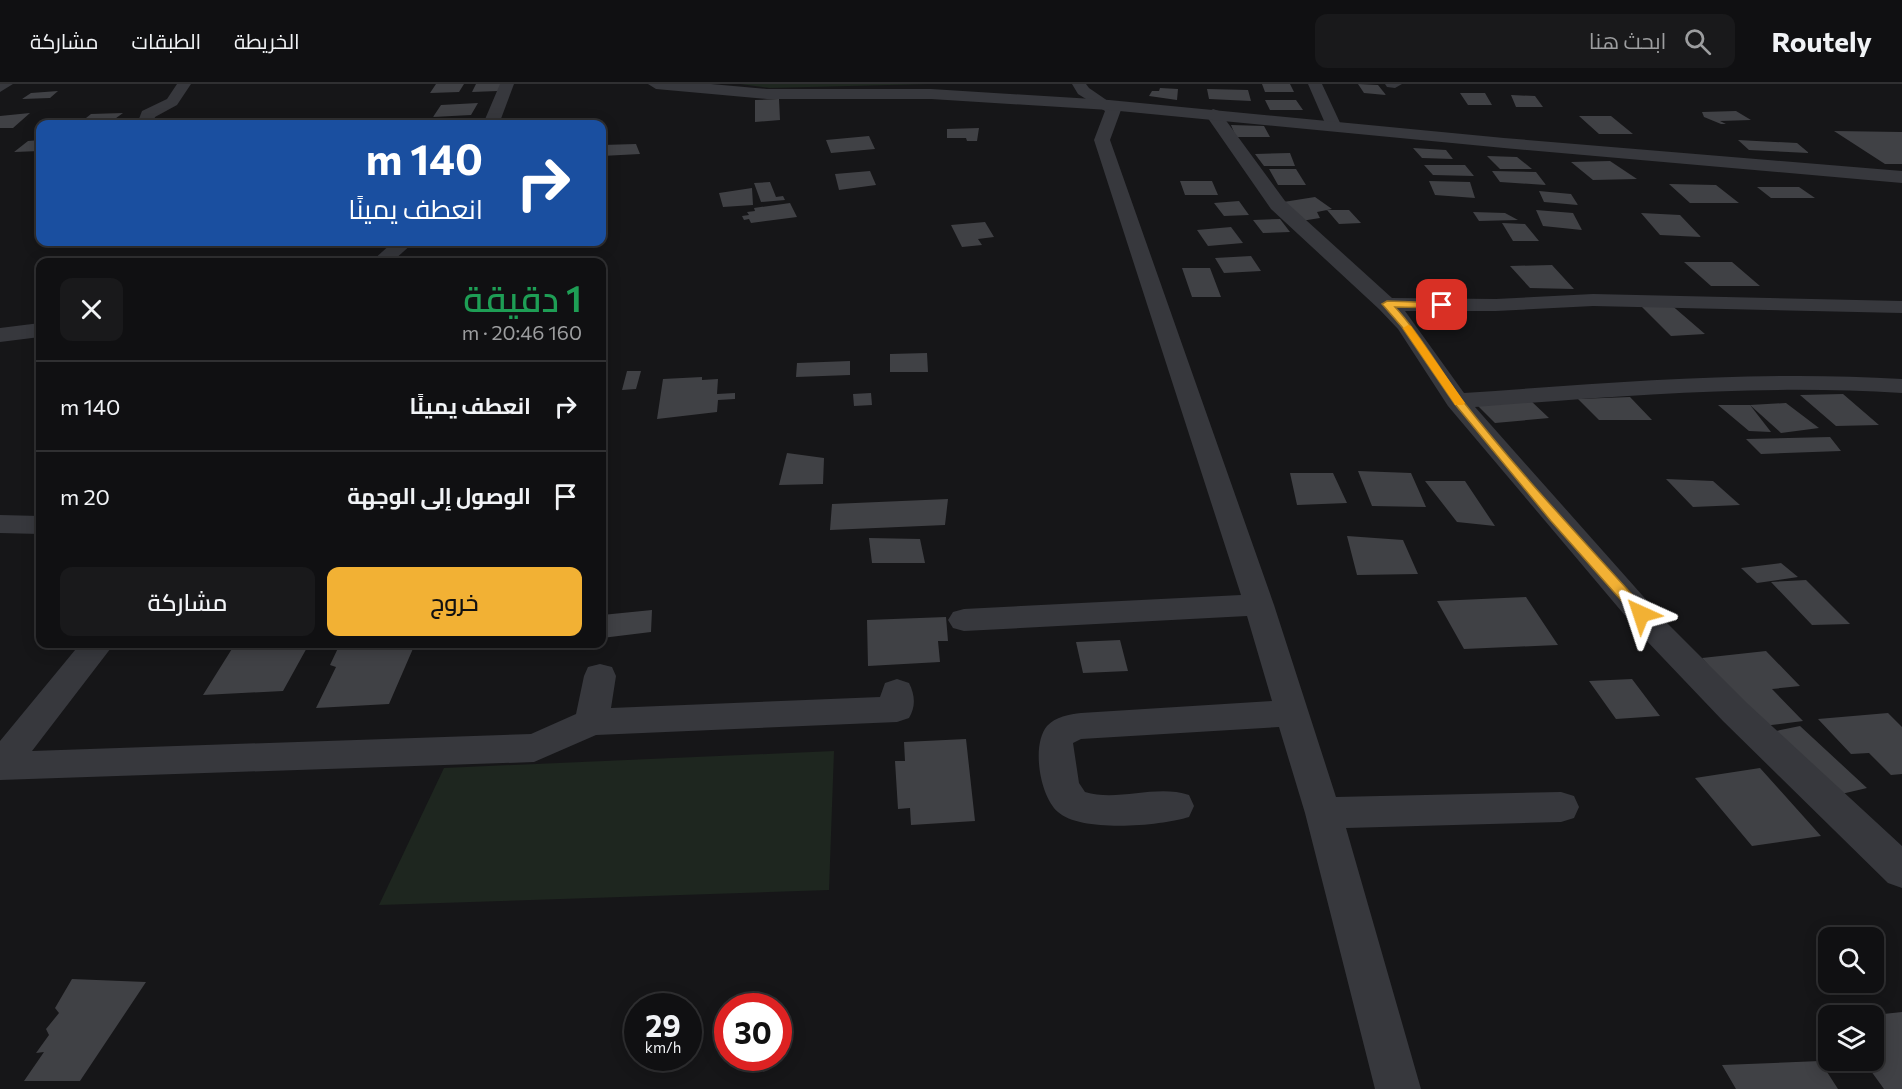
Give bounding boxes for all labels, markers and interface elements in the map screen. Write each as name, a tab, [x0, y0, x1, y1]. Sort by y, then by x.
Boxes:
search box	[1315, 14, 1735, 68]
text: Routely	[1771, 24, 1872, 58]
icon: search	[1681, 25, 1714, 58]
text: ابحث هنا	[1589, 27, 1666, 54]
text: مشاركة	[30, 28, 99, 53]
text: الطبقات	[132, 28, 201, 53]
text: الخريطة	[234, 28, 300, 53]
text: 140 m	[366, 132, 483, 184]
icon: right	[504, 144, 582, 222]
text: انعطف يمينًا	[348, 192, 483, 225]
text: 1 دقيقة	[463, 275, 582, 319]
button: close	[60, 278, 123, 341]
pin	[1416, 279, 1467, 330]
icon: arrive	[1425, 288, 1458, 321]
text: 160 m · 20:46	[462, 320, 582, 344]
icon: right	[549, 390, 582, 423]
text: انعطف يمينًا	[410, 392, 531, 419]
text: 140 m	[60, 393, 120, 420]
icon: arrive	[549, 480, 582, 513]
text: الوصول إلى الوجهة	[347, 482, 531, 509]
text: 20 m	[60, 483, 110, 510]
button: مشاركة	[60, 567, 315, 636]
button: خروج	[327, 567, 582, 636]
position arrow	[1609, 582, 1673, 646]
map controls	[1818, 927, 1884, 1071]
button: search	[1818, 927, 1884, 993]
speed limit sign: 30	[714, 993, 792, 1071]
button: layers	[1818, 1005, 1884, 1071]
text: 29	[645, 1006, 681, 1043]
text: km/h	[645, 1038, 681, 1056]

